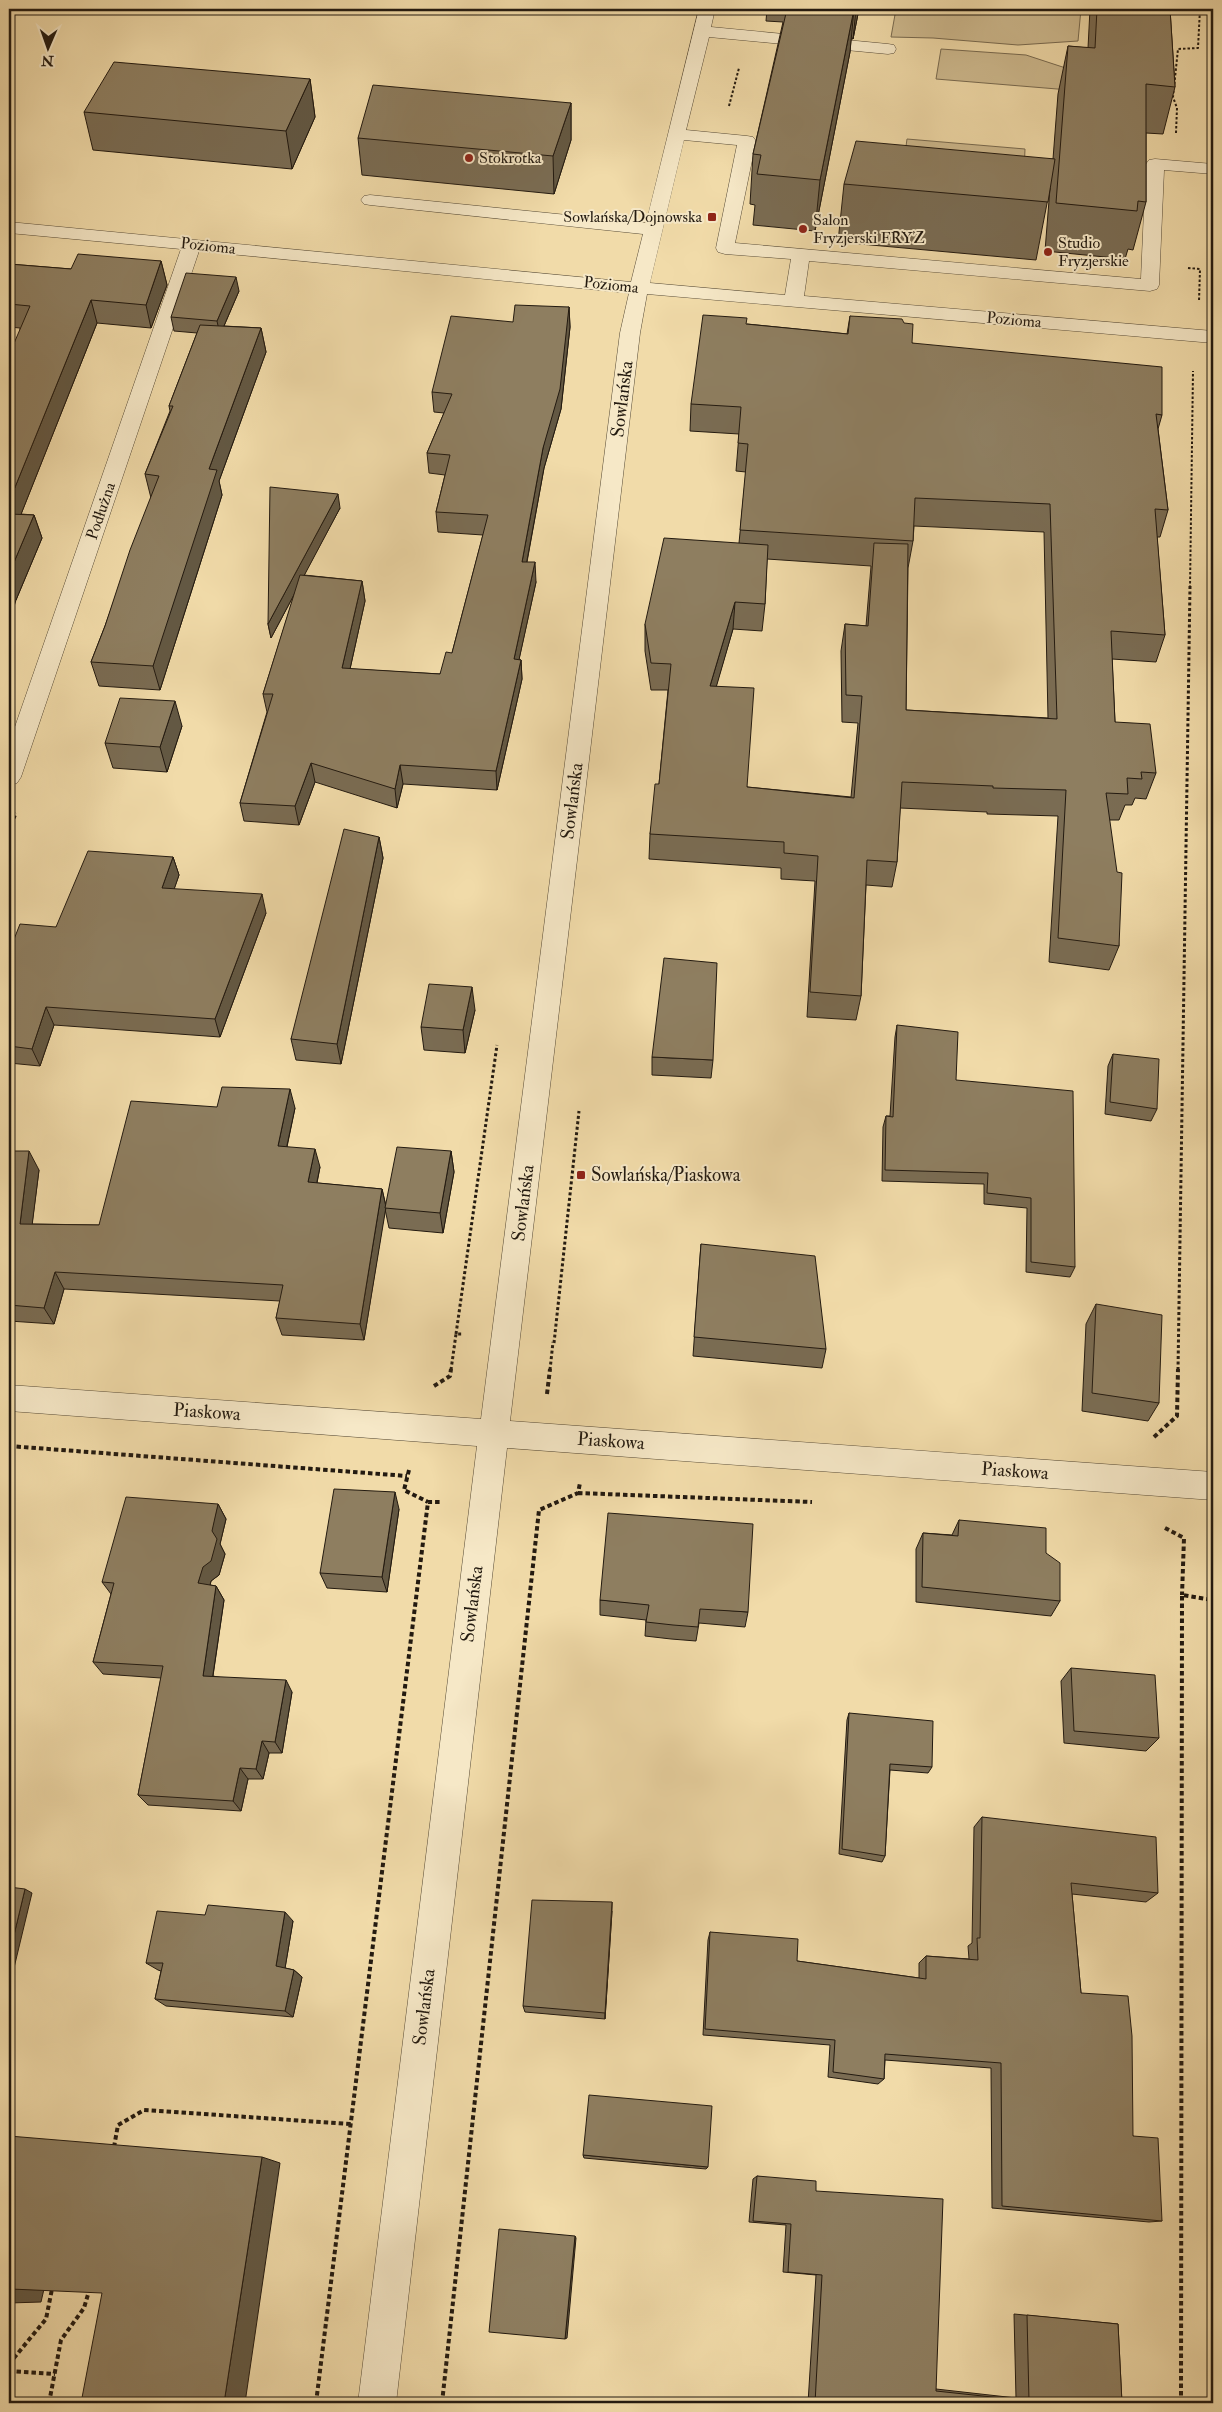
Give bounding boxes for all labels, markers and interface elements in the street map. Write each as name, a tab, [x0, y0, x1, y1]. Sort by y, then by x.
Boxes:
north arrow	[22, 22, 72, 72]
text: N	[41, 52, 55, 69]
place label: Stokrotka	[479, 148, 542, 168]
marker: Stokrotka	[463, 152, 475, 164]
place label: Sowlańska/Dojnowska	[563, 207, 702, 227]
place label: Salon Fryzjerski FRYZ	[813, 210, 925, 248]
marker: Sowlańska/Dojnowska	[706, 211, 718, 223]
marker: Salon Fryzjerski FRYZ	[797, 223, 809, 235]
street label: Pozioma	[179, 233, 237, 259]
place label: Studio Fryzjerskie	[1058, 233, 1129, 271]
marker: Studio Fryzjerskie	[1042, 246, 1054, 258]
street label: Pozioma	[582, 272, 640, 298]
street label: Pozioma	[986, 308, 1043, 332]
street label: Sowlańska	[605, 359, 639, 439]
street label: Podłużna	[82, 479, 120, 542]
street label: Sowlańska	[555, 761, 589, 841]
street label: Sowlańska	[506, 1163, 540, 1243]
place label: Sowlańska/Piaskowa	[591, 1163, 741, 1187]
marker: Sowlańska/Piaskowa	[575, 1169, 587, 1181]
street label: Piaskowa	[172, 1398, 242, 1426]
street label: Piaskowa	[576, 1427, 646, 1455]
street label: Piaskowa	[980, 1457, 1050, 1485]
street label: Sowlańska	[455, 1564, 489, 1644]
street label: Sowlańska	[407, 1967, 441, 2047]

